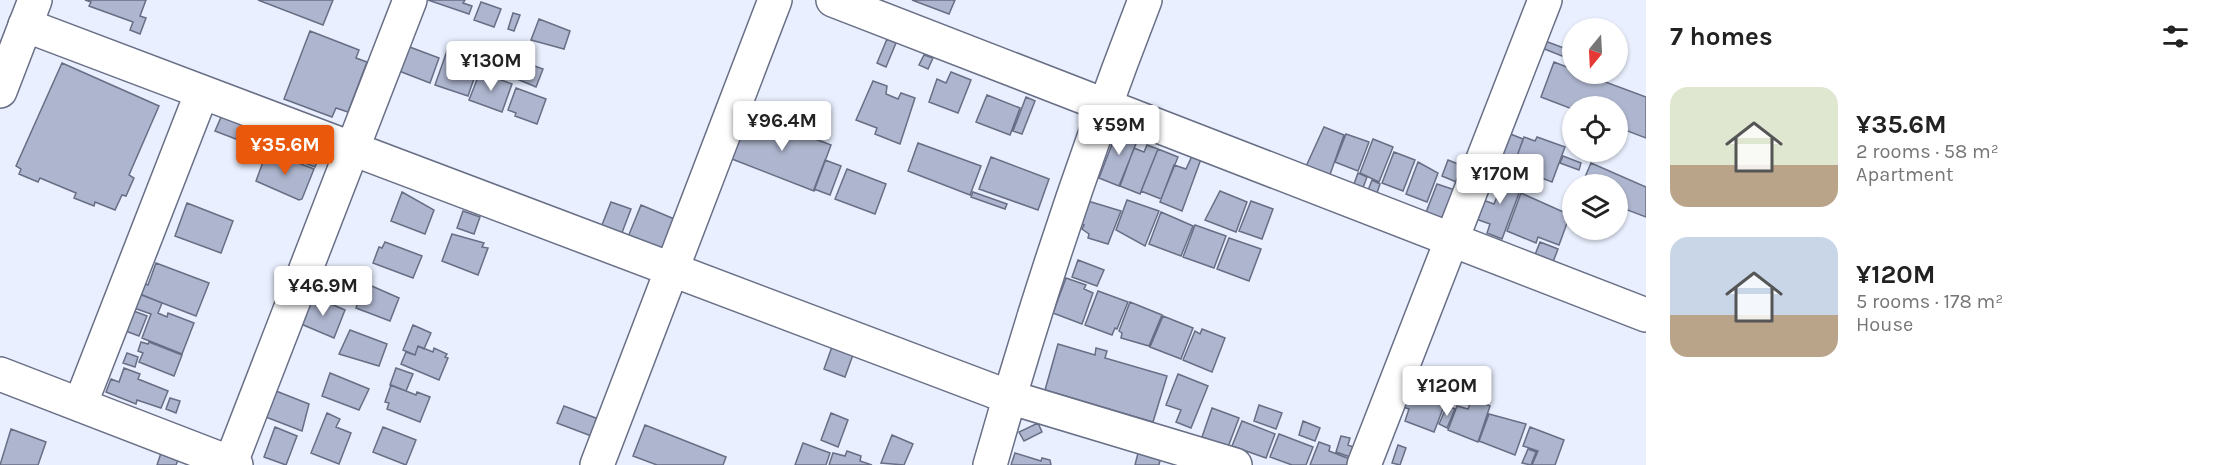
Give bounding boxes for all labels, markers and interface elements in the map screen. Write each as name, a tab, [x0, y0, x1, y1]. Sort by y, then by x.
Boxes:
north arrow	[1562, 18, 1628, 84]
map controls	[1562, 18, 1628, 240]
icon: filters	[2159, 20, 2192, 53]
text: 7 homes	[1670, 21, 1773, 52]
pin: ¥130M	[449, 41, 533, 92]
text: ¥130M	[460, 49, 522, 72]
button: locate	[1562, 96, 1628, 162]
pin: ¥96.4M	[733, 101, 831, 152]
pin: ¥59M	[1083, 105, 1155, 156]
text: ¥96.4M	[747, 109, 817, 132]
text: ¥35.6M	[1856, 109, 1947, 140]
icon: home	[1718, 111, 1790, 183]
text: ¥59M	[1092, 113, 1146, 136]
pin: ¥35.6M	[236, 125, 334, 176]
text: ¥35.6M	[250, 133, 320, 156]
text: 2 rooms · 58 m²	[1856, 140, 1999, 163]
pin: ¥170M	[1458, 154, 1542, 205]
text: ¥170M	[1471, 162, 1529, 185]
text: Apartment	[1856, 163, 1954, 186]
button: layers	[1562, 174, 1628, 240]
text: ¥120M	[1856, 259, 1935, 290]
icon: home	[1718, 261, 1790, 333]
pin: ¥46.9M	[274, 266, 372, 317]
text: ¥46.9M	[288, 274, 358, 297]
text: 5 rooms · 178 m²	[1856, 290, 2003, 313]
text: House	[1856, 313, 1913, 336]
pin: ¥120M	[1405, 366, 1489, 417]
text: ¥120M	[1416, 374, 1478, 397]

